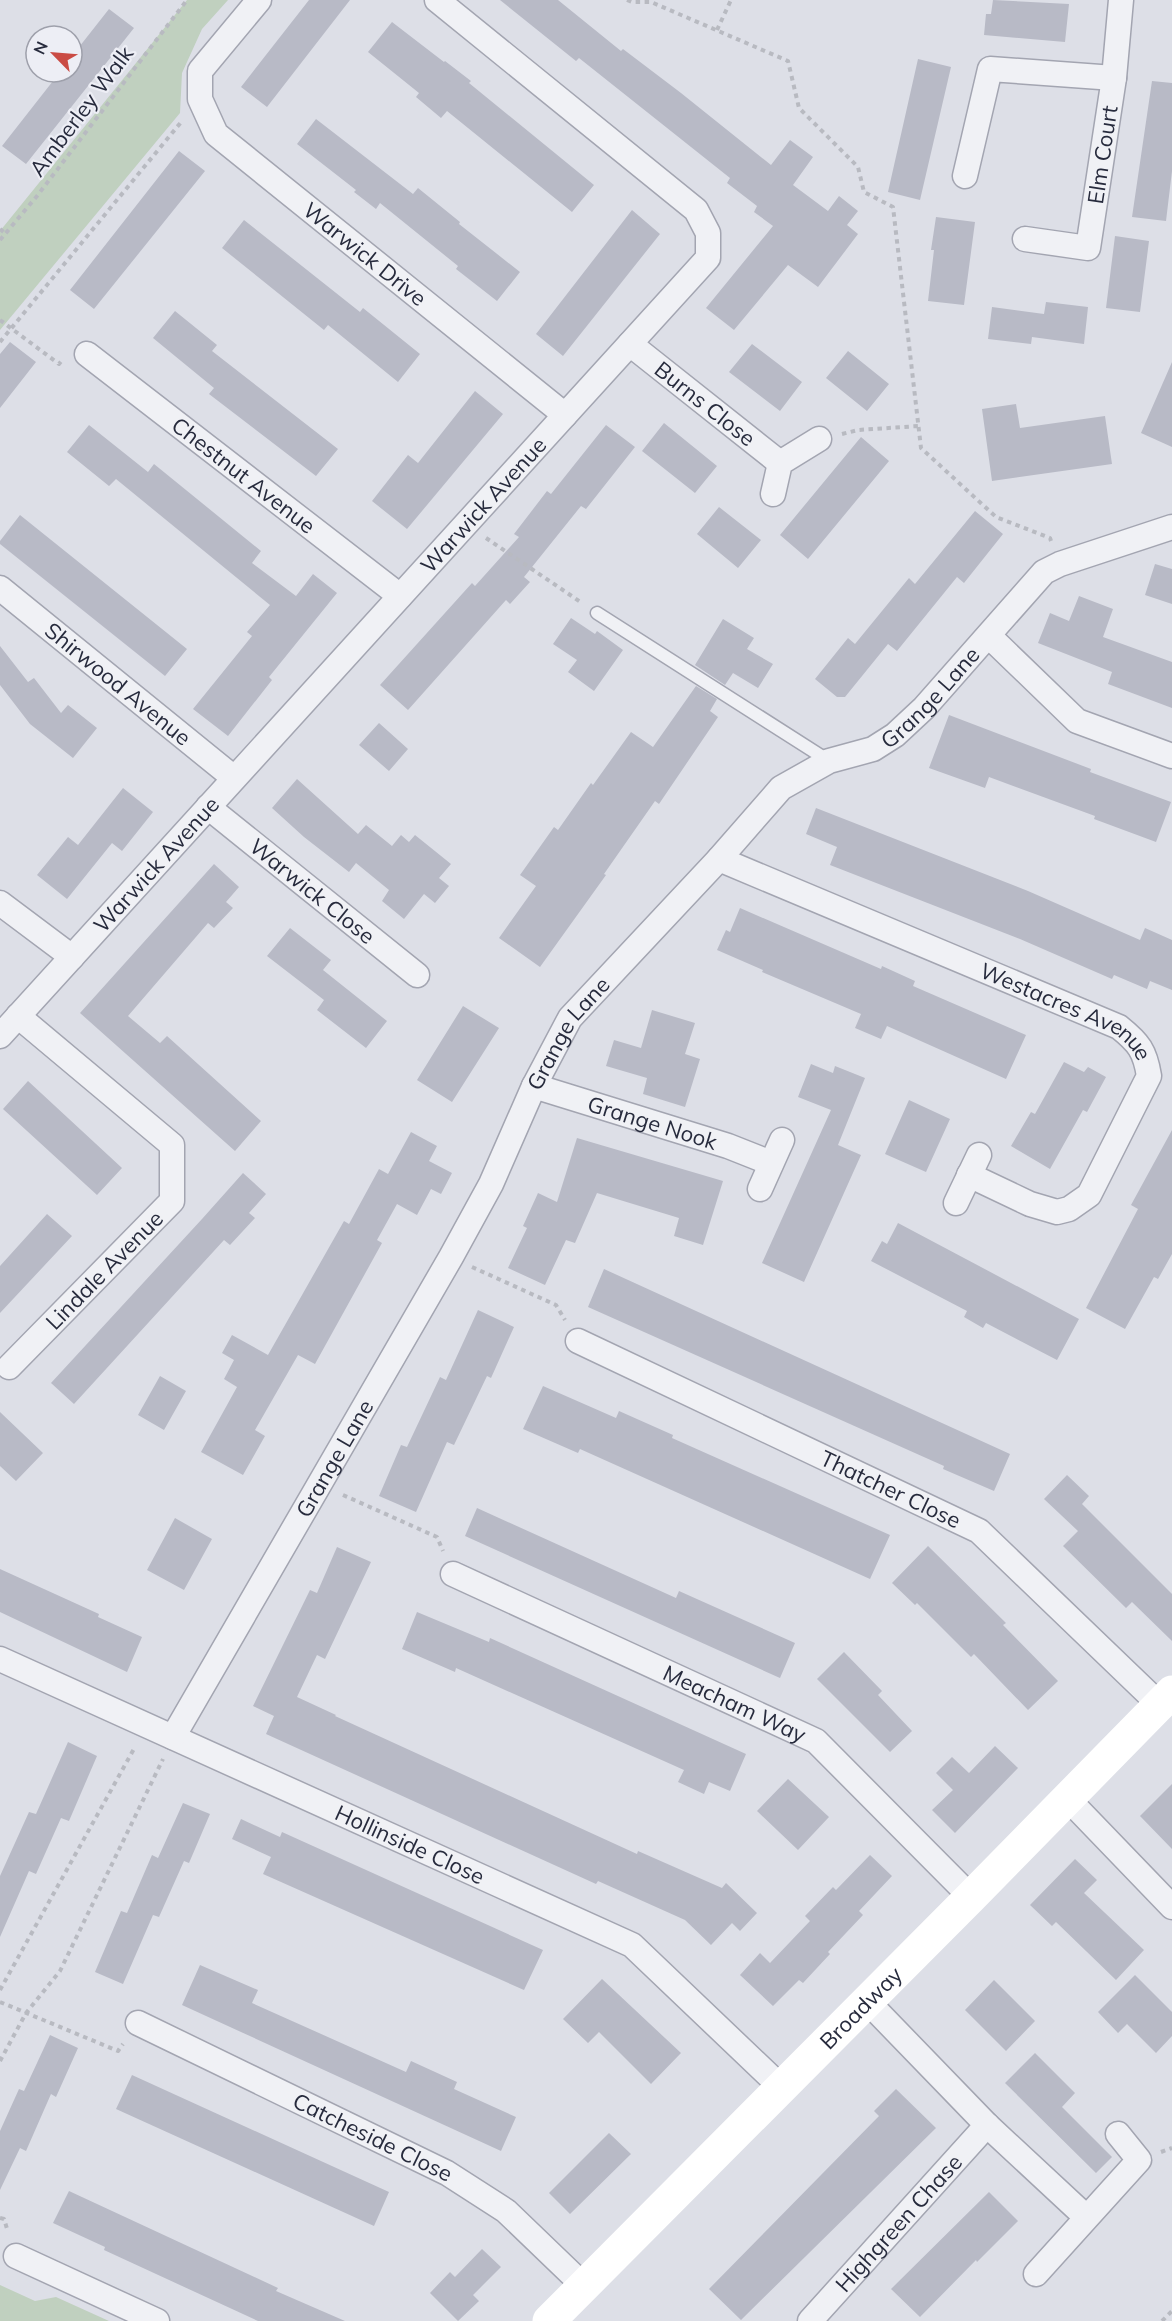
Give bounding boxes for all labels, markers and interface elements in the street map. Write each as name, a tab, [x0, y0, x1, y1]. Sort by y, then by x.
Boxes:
north arrow	[24, 24, 84, 84]
text: N	[29, 38, 52, 57]
street label: Amberley Walk	[23, 40, 140, 182]
street label: Elm Court	[1081, 103, 1124, 206]
street label: Warwick Drive	[297, 196, 432, 312]
street label: Burns Close	[649, 355, 761, 452]
street label: Chestnut Avenue	[166, 411, 321, 539]
street label: Warwick Avenue	[414, 431, 552, 579]
street label: Shirwood Avenue	[39, 616, 197, 751]
street label: Grange Lane	[875, 641, 986, 755]
street label: Warwick Avenue	[87, 791, 225, 938]
street label: Warwick Close	[244, 832, 381, 950]
street label: Westacres Avenue	[976, 956, 1158, 1065]
street label: Grange Lane	[520, 971, 616, 1095]
street label: Grange Nook	[584, 1089, 721, 1156]
street label: Lindale Avenue	[40, 1204, 169, 1335]
street label: Grange Lane	[289, 1395, 379, 1522]
street label: Thatcher Close	[816, 1444, 965, 1534]
street label: Meacham Way	[659, 1659, 811, 1749]
street label: Hollinside Close	[331, 1799, 489, 1890]
street label: Broadway	[814, 1960, 908, 2055]
street label: Catcheside Close	[288, 2086, 457, 2188]
street label: Highgreen Chase	[829, 2148, 968, 2298]

